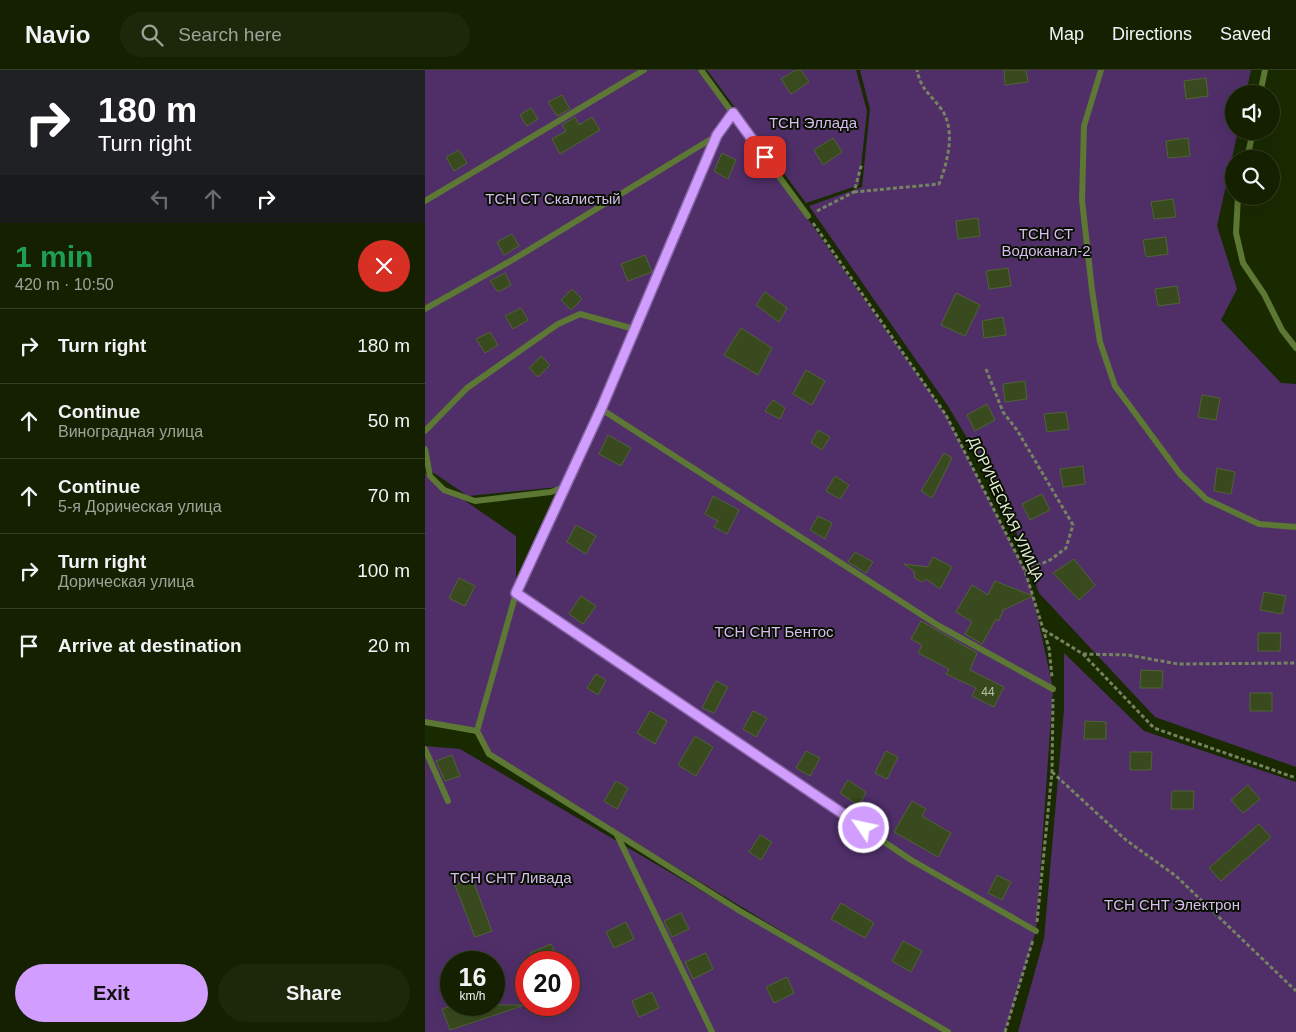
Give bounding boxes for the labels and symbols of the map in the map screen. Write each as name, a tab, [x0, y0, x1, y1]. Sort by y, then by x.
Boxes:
park label: ТСН Эллада	[769, 114, 858, 131]
pin	[744, 136, 786, 178]
park label: ТСН СТ Скалистый	[485, 190, 621, 207]
park label: ТСН СТ Водоканал-2	[1001, 225, 1091, 259]
street label: ДОРИЧЕСКАЯ УЛИЦА	[965, 434, 1048, 584]
park label: ТСН СНТ Бентос	[714, 623, 834, 640]
house number: 44	[981, 685, 995, 699]
position arrow	[837, 801, 889, 853]
park label: ТСН СНТ Ливада	[450, 869, 572, 886]
park label: ТСН СНТ Электрон	[1104, 896, 1240, 913]
speed limit sign: 20	[515, 951, 580, 1016]

